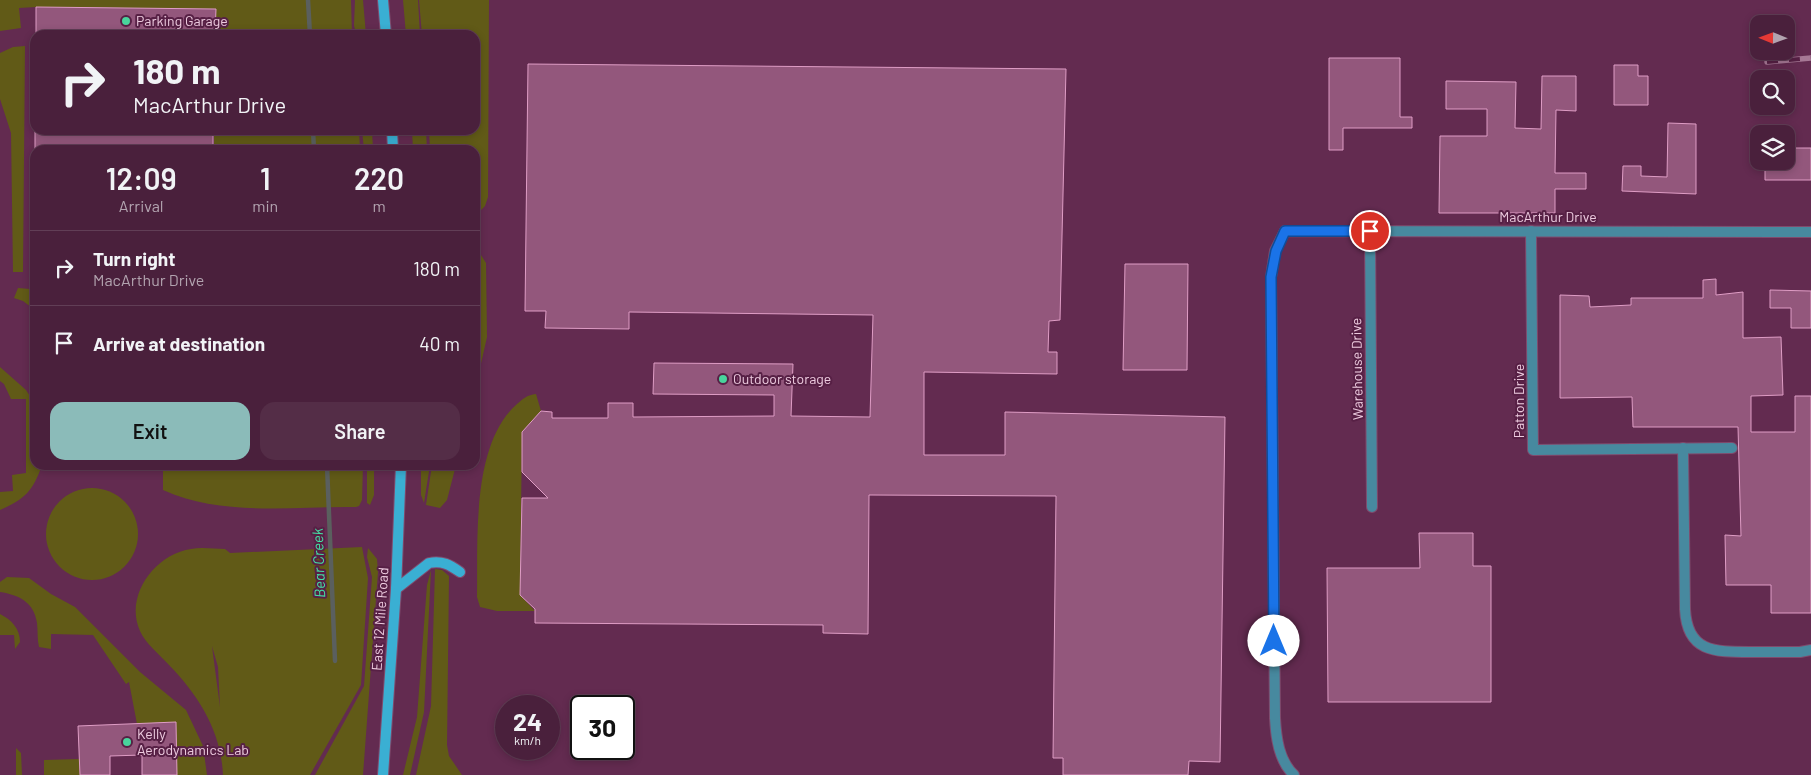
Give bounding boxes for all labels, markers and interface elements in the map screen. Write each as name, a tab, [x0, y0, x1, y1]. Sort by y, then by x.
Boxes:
place label: Parking Garage	[136, 12, 228, 29]
marker: Parking Garage	[120, 15, 132, 27]
north arrow	[1750, 15, 1795, 60]
map controls	[1750, 15, 1795, 170]
text: 180 m	[133, 49, 221, 91]
icon: right	[50, 50, 115, 115]
button: search	[1750, 70, 1795, 115]
text: MacArthur Drive	[133, 91, 286, 117]
button: layers	[1750, 125, 1795, 170]
text: 12:09	[106, 160, 176, 196]
text: 1	[260, 160, 271, 196]
text: 220	[354, 160, 404, 196]
text: Arrival	[119, 196, 164, 215]
text: min	[252, 196, 278, 215]
text: m	[372, 196, 386, 215]
street label: MacArthur Drive	[1499, 208, 1597, 225]
pin	[1349, 210, 1391, 252]
icon: arrive	[1356, 217, 1384, 245]
text: Turn right	[93, 247, 175, 270]
icon: right	[50, 254, 78, 282]
text: 180 m	[413, 257, 460, 280]
text: MacArthur Drive	[93, 270, 204, 289]
street label: Warehouse Drive	[1347, 318, 1366, 420]
icon: arrive	[50, 329, 78, 357]
text: Arrive at destination	[93, 332, 265, 355]
text: 40 m	[419, 332, 460, 355]
street label: Patton Drive	[1510, 364, 1527, 438]
place label: Outdoor storage	[733, 370, 831, 387]
marker: Outdoor storage	[717, 373, 729, 385]
button: Exit	[50, 402, 250, 460]
button: Share	[260, 402, 460, 460]
water label: Bear Creek	[308, 527, 328, 598]
street label: East 12 Mile Road	[367, 567, 392, 671]
position arrow	[1247, 614, 1299, 666]
speed limit sign: 30	[570, 695, 635, 760]
text: 24	[513, 706, 542, 736]
place label: Kelly Aerodynamics Lab	[137, 725, 249, 758]
text: km/h	[514, 733, 541, 747]
marker: Kelly Aerodynamics Lab	[121, 736, 133, 748]

